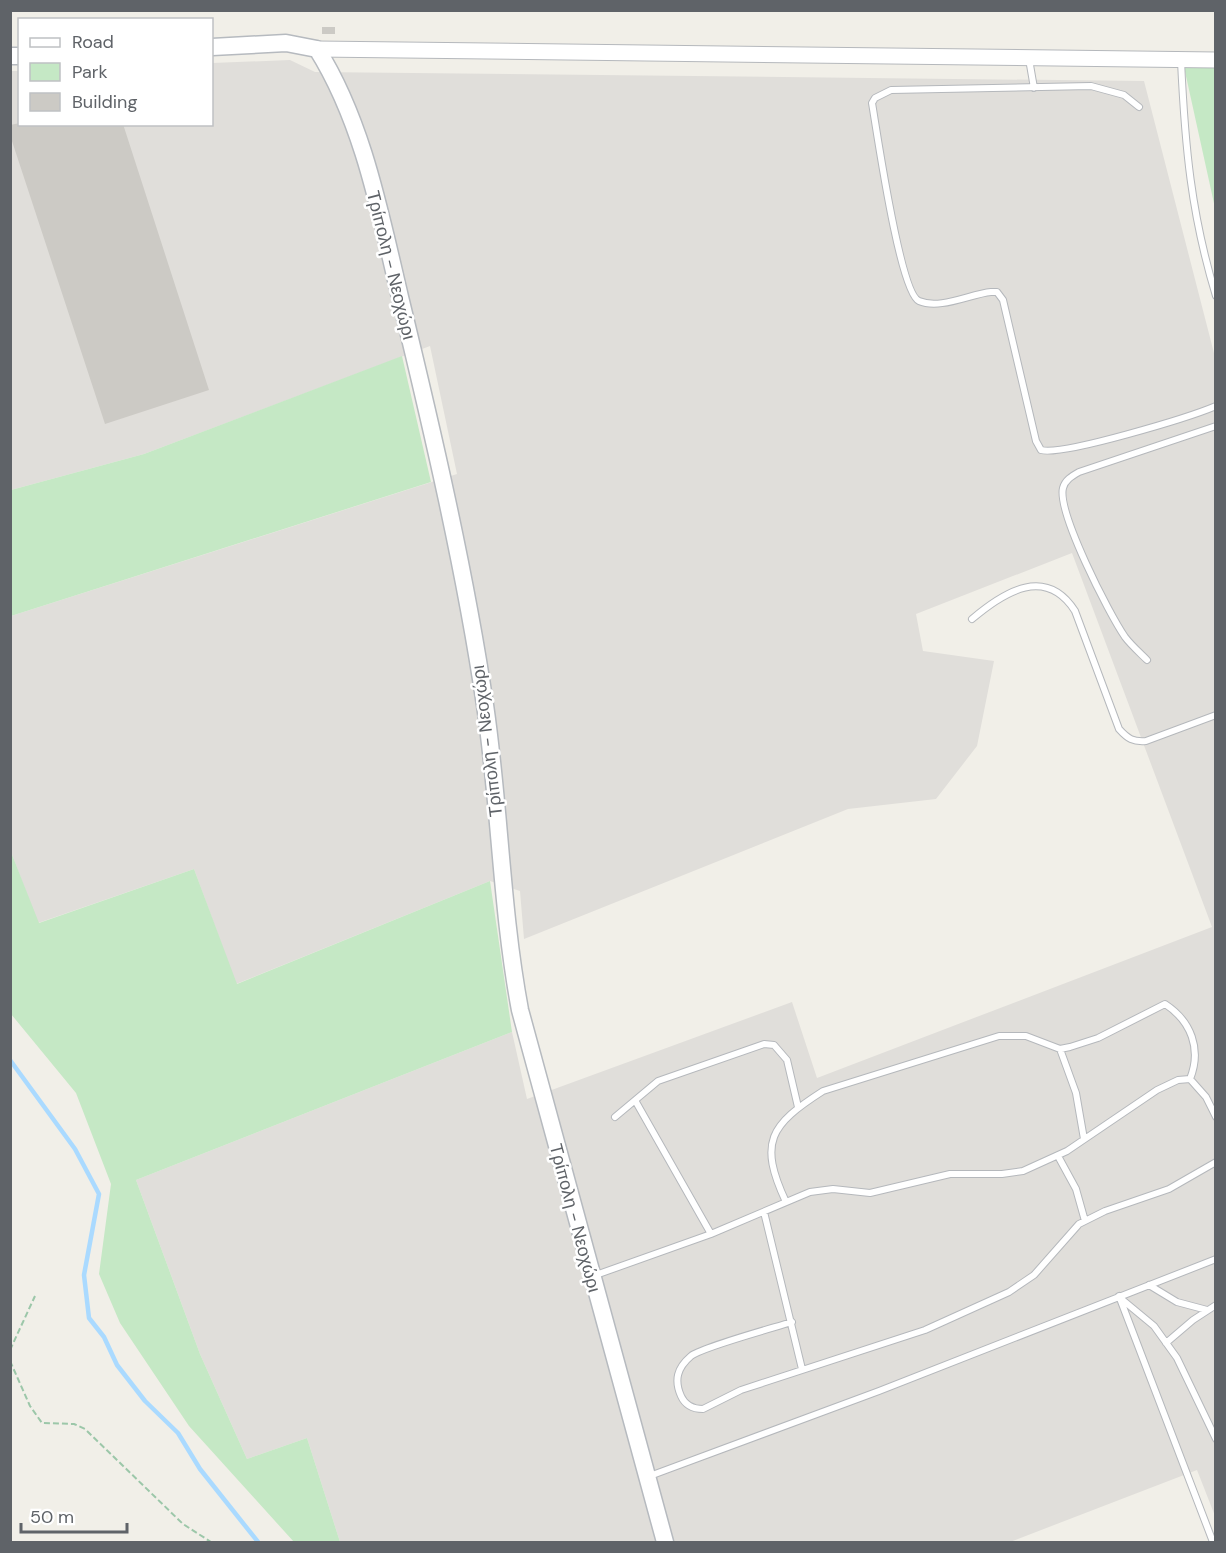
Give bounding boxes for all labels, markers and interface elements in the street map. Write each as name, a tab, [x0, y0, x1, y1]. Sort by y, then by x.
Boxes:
legend	[18, 18, 213, 126]
text: Road	[72, 30, 114, 54]
text: Park	[72, 60, 108, 84]
text: Building	[72, 90, 137, 114]
street label: Τρίπολη - Νεοχώρι	[361, 188, 421, 342]
street label: Τρίπολη - Νεοχώρι	[466, 664, 508, 818]
street label: Τρίπολη - Νεοχώρι	[544, 1141, 606, 1295]
scale bar	[21, 1496, 128, 1534]
text: 50 m	[30, 1505, 74, 1529]

